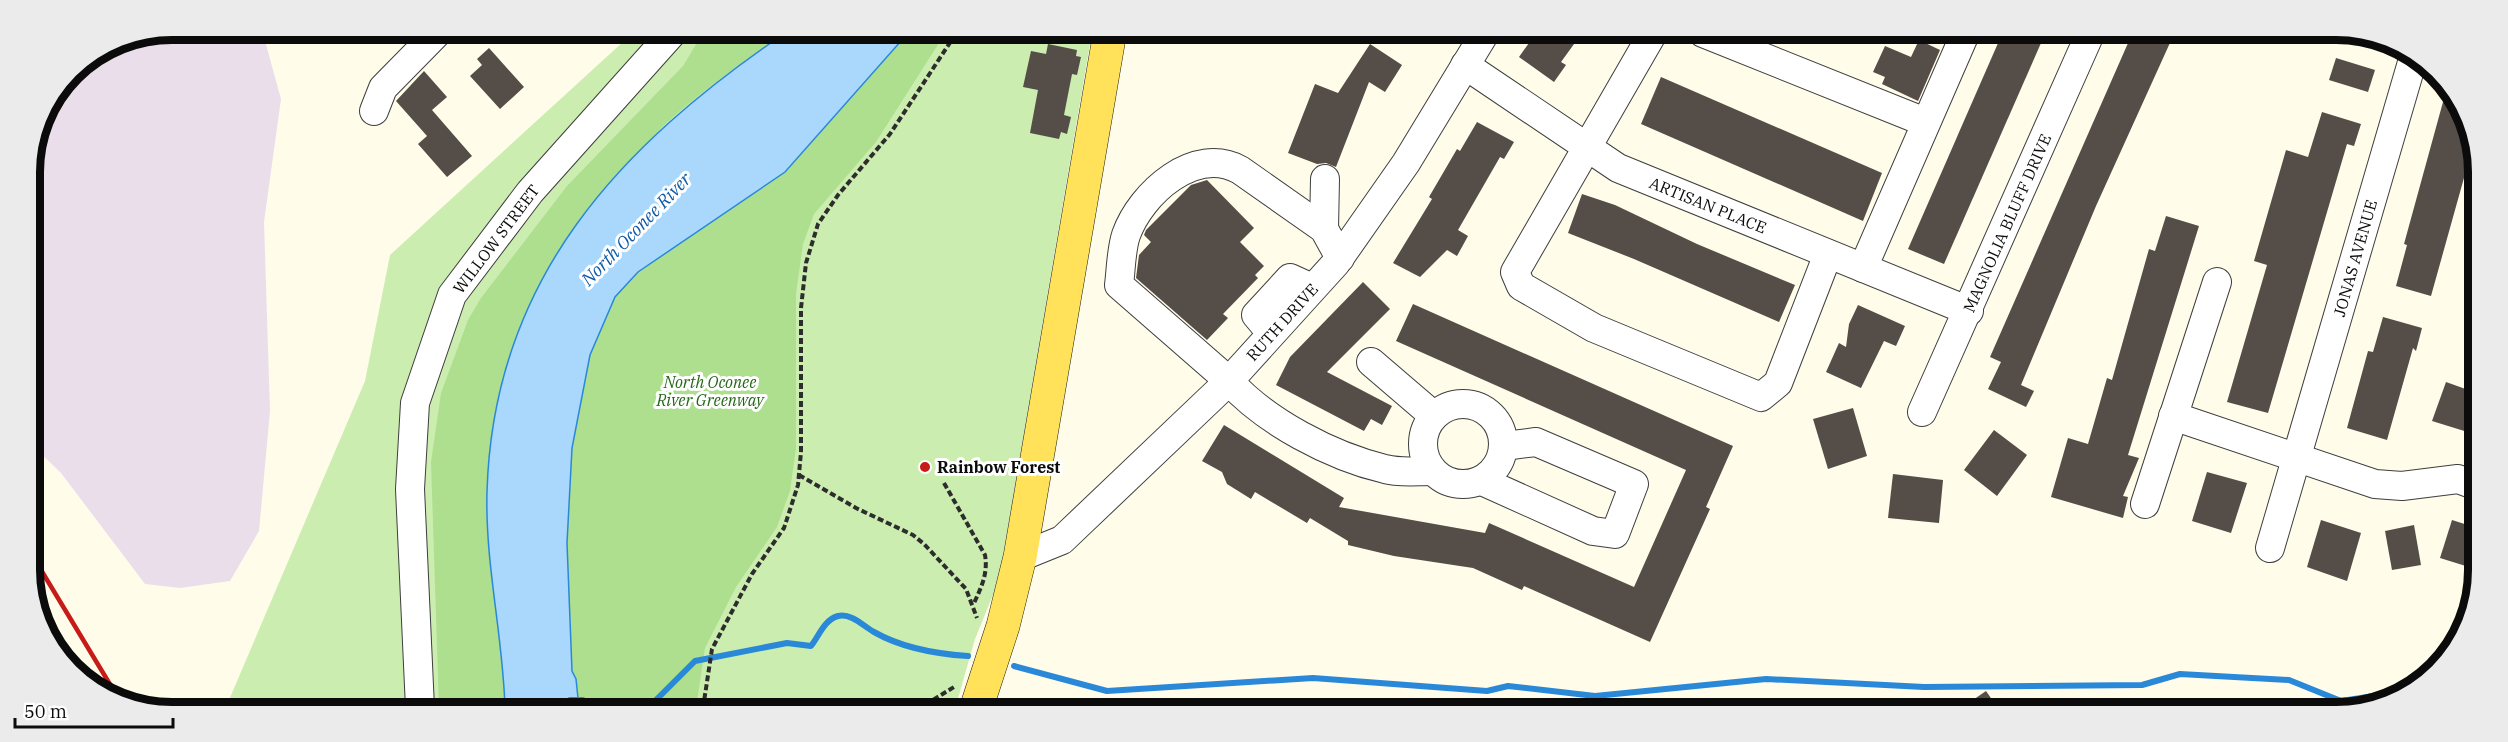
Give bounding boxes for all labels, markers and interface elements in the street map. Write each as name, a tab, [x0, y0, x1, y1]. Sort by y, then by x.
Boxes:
street label: MAGNOLIA BLUFF DRIVE	[1959, 131, 2055, 315]
water label: North Oconee River	[575, 167, 697, 291]
street label: ARTISAN PLACE	[1647, 172, 1769, 238]
street label: WILLOW STREET	[448, 180, 544, 298]
street label: JONAS AVENUE	[2329, 197, 2381, 319]
street label: RUTH DRIVE	[1242, 279, 1322, 365]
park label: North Oconee River Greenway	[655, 372, 765, 410]
place label: Rainbow Forest	[937, 457, 1060, 477]
marker: Rainbow Forest	[918, 460, 932, 474]
scale bar	[15, 691, 172, 729]
text: 50 m	[24, 700, 67, 723]

